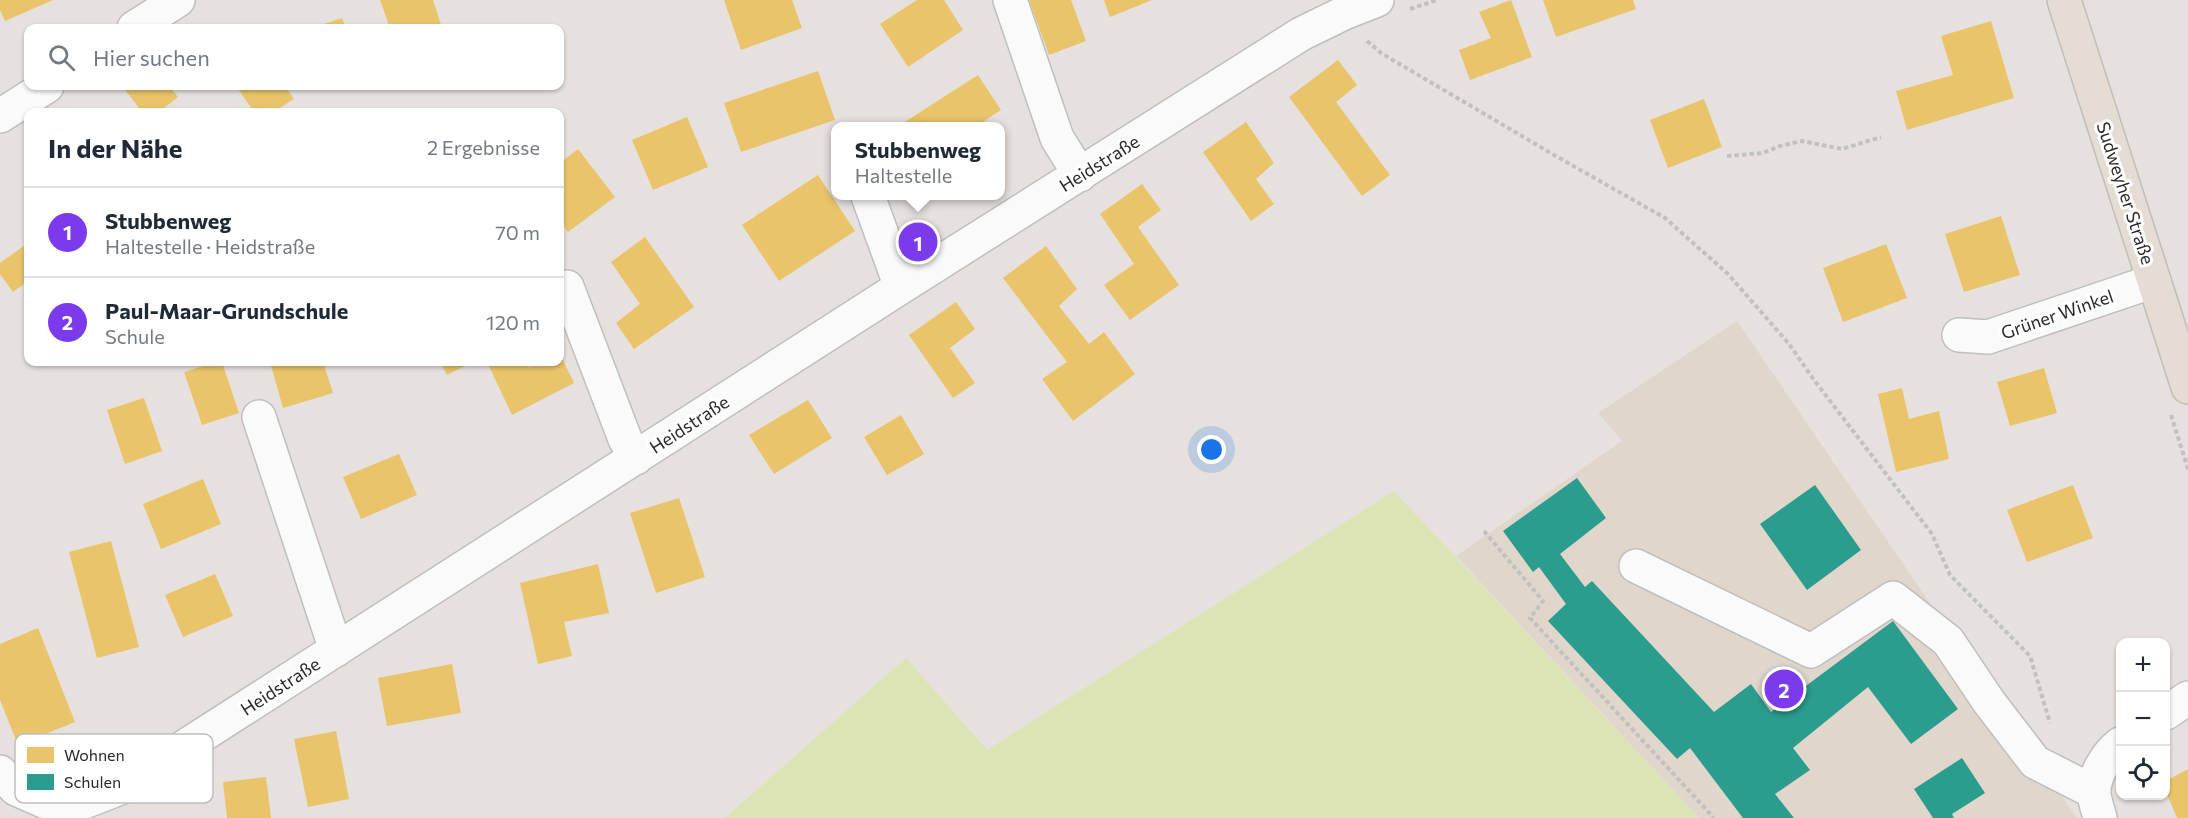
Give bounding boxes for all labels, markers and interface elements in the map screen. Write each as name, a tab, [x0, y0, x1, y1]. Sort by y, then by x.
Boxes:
search box	[24, 24, 564, 90]
icon: search	[45, 41, 78, 74]
text: Hier suchen	[93, 44, 210, 71]
street label: Sudweyher Straße	[2093, 119, 2159, 267]
popup	[831, 122, 1005, 200]
street label: Heidstraße	[1055, 130, 1143, 196]
text: In der Nähe	[48, 132, 183, 163]
text: 2 Ergebnisse	[427, 135, 540, 159]
text: Stubbenweg	[855, 136, 981, 163]
text: Haltestelle	[855, 163, 952, 187]
text: Stubbenweg	[105, 207, 231, 234]
text: 1	[63, 220, 72, 244]
text: 70 m	[495, 220, 540, 244]
pin: 1	[898, 220, 938, 264]
text: Haltestelle · Heidstraße	[105, 234, 315, 258]
street label: Grüner Winkel	[1998, 284, 2116, 344]
text: Paul-Maar-Grundschule	[105, 297, 348, 324]
text: 2	[62, 310, 73, 334]
text: 120 m	[486, 310, 540, 334]
text: Schule	[105, 324, 165, 348]
street label: Heidstraße	[645, 390, 733, 458]
your location	[1197, 435, 1226, 464]
map controls	[2116, 638, 2170, 800]
button: +	[2116, 638, 2170, 692]
street label: Heidstraße	[236, 652, 324, 720]
pin: 2	[1764, 666, 1804, 712]
button: −	[2116, 692, 2170, 746]
legend	[15, 734, 213, 803]
text: Wohnen	[64, 745, 125, 764]
button: locate	[2116, 746, 2170, 800]
text: Schulen	[64, 772, 121, 791]

